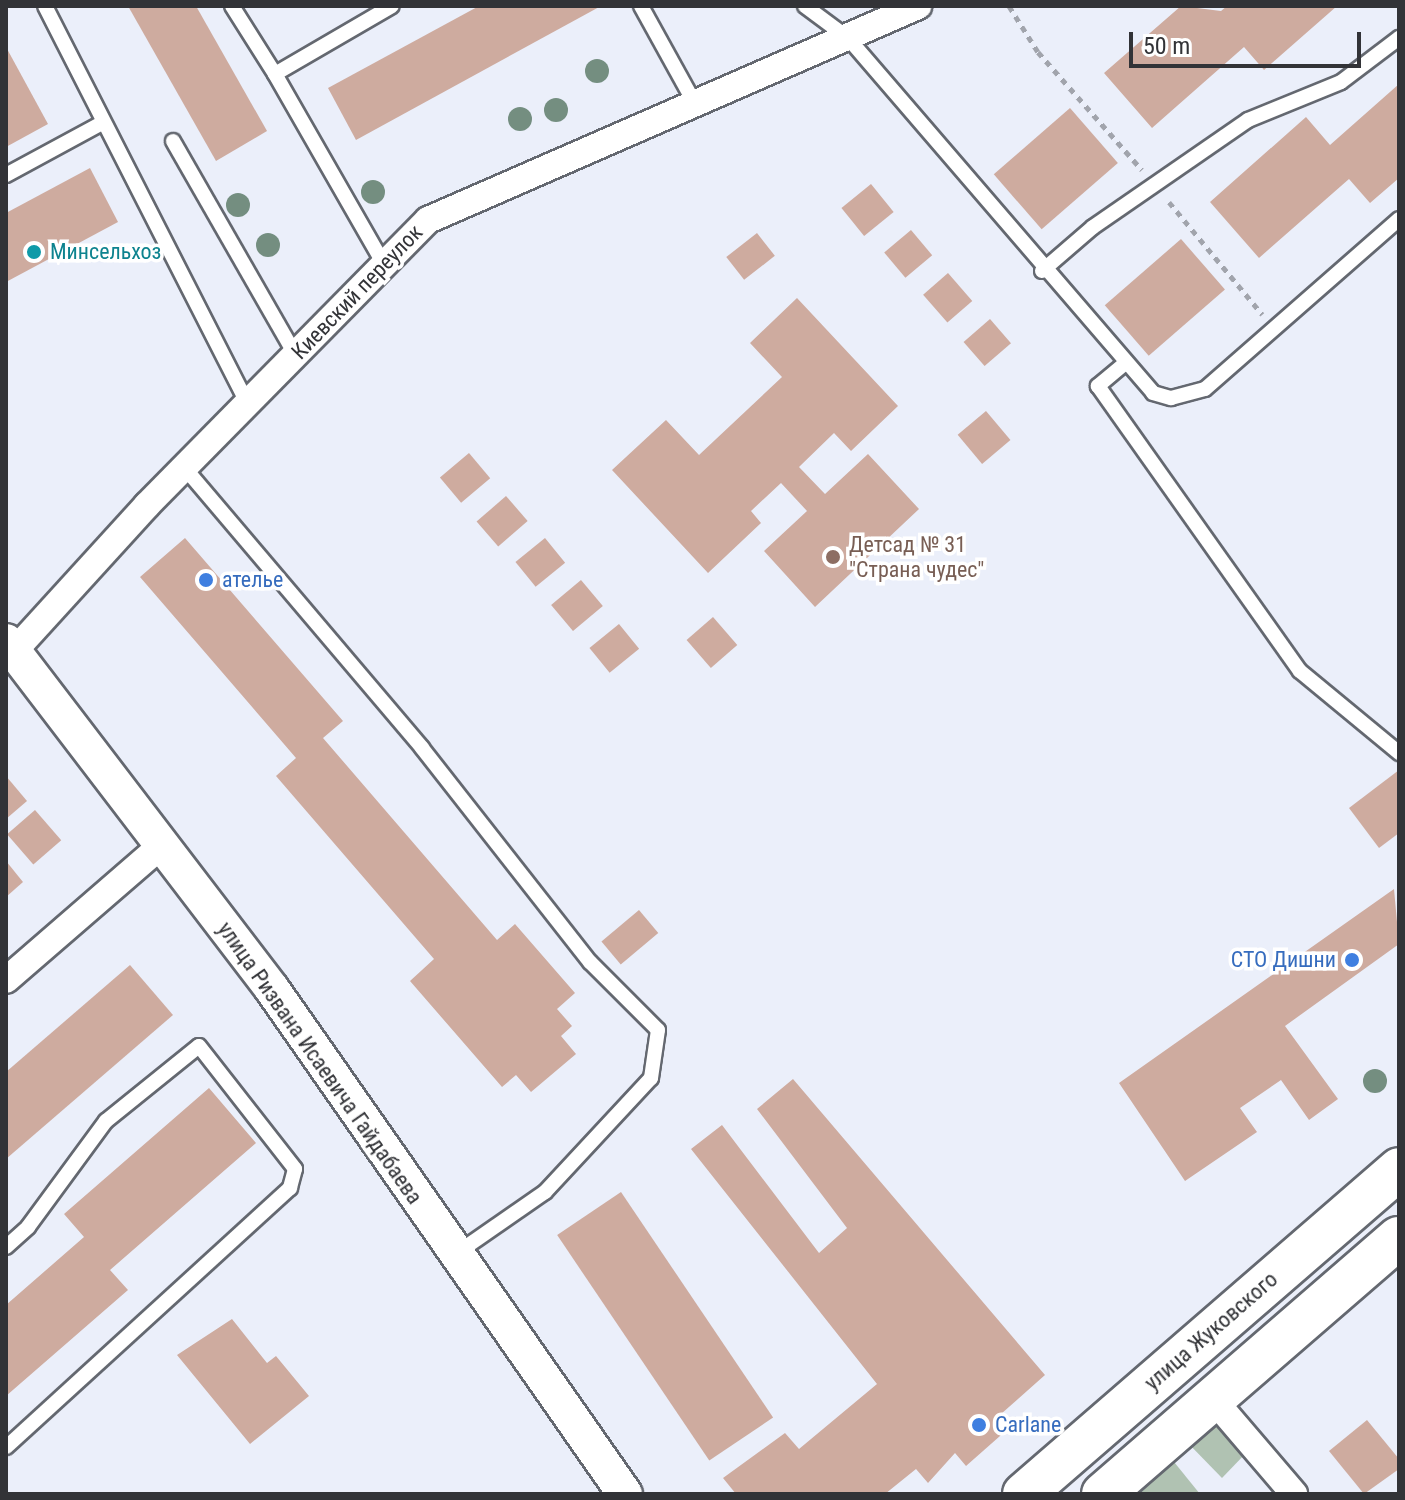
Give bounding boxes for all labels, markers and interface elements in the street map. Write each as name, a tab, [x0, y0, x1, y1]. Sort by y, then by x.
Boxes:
scale bar	[1133, 16, 1365, 66]
text: 50 m	[1143, 32, 1190, 60]
street label: Киевский переулок	[286, 219, 428, 365]
place label: Минсельхоз	[50, 239, 161, 265]
marker: Минсельхоз	[25, 243, 43, 261]
place label: Детсад № 31 "Страна чудес"	[849, 531, 984, 582]
marker: Детсад № 31 "Страна чудес"	[824, 548, 842, 566]
place label: ателье	[222, 567, 283, 593]
marker: ателье	[197, 571, 215, 589]
street label: улица Ризвана Исаевича Гайдабаева	[212, 917, 428, 1209]
place label: СТО Дишни	[1231, 947, 1336, 973]
marker: СТО Дишни	[1343, 951, 1361, 969]
street label: улица Жуковского	[1139, 1266, 1283, 1396]
place label: Carlane	[995, 1412, 1061, 1438]
marker: Carlane	[970, 1416, 988, 1434]

